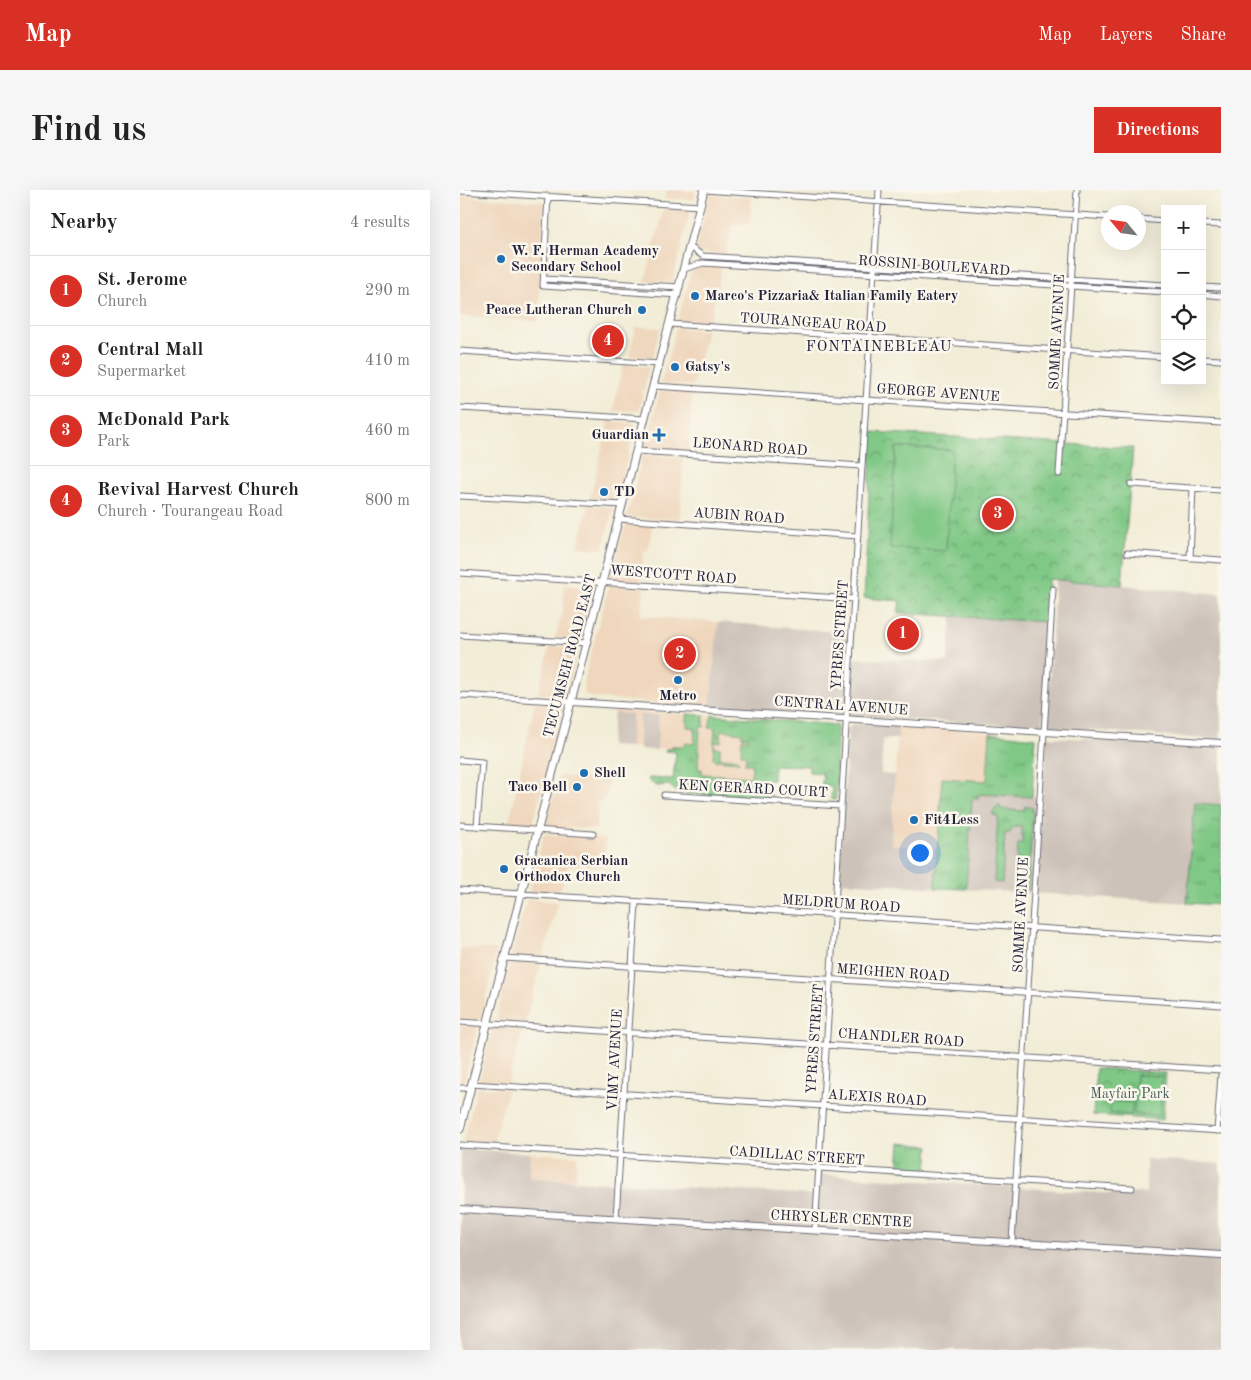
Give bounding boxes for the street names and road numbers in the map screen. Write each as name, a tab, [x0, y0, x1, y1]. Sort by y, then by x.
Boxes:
street label: ROSSINI BOULEVARD	[858, 254, 1011, 278]
street label: SOMME AVENUE	[1047, 274, 1067, 390]
street label: TOURANGEAU ROAD	[739, 311, 887, 335]
street label: GEORGE AVENUE	[876, 382, 1000, 404]
street label: LEONARD ROAD	[692, 436, 808, 458]
street label: AUBIN ROAD	[693, 506, 785, 526]
street label: WESTCOTT ROAD	[609, 564, 737, 586]
street label: TECUMSEH ROAD EAST	[541, 573, 599, 739]
street label: YPRES STREET	[829, 580, 851, 690]
street label: CENTRAL AVENUE	[774, 694, 908, 718]
street label: KEN GERARD COURT	[678, 778, 828, 800]
street label: SOMME AVENUE	[1011, 857, 1031, 973]
street label: MELDRUM ROAD	[781, 893, 901, 915]
street label: MEIGHEN ROAD	[836, 962, 950, 984]
street label: YPRES STREET	[804, 984, 826, 1094]
street label: VIMY AVENUE	[605, 1009, 625, 1111]
street label: CHANDLER ROAD	[837, 1027, 965, 1049]
street label: ALEXIS ROAD	[827, 1088, 927, 1108]
street label: CADILLAC STREET	[729, 1144, 865, 1168]
street label: CHRYSLER CENTRE	[770, 1208, 912, 1230]

